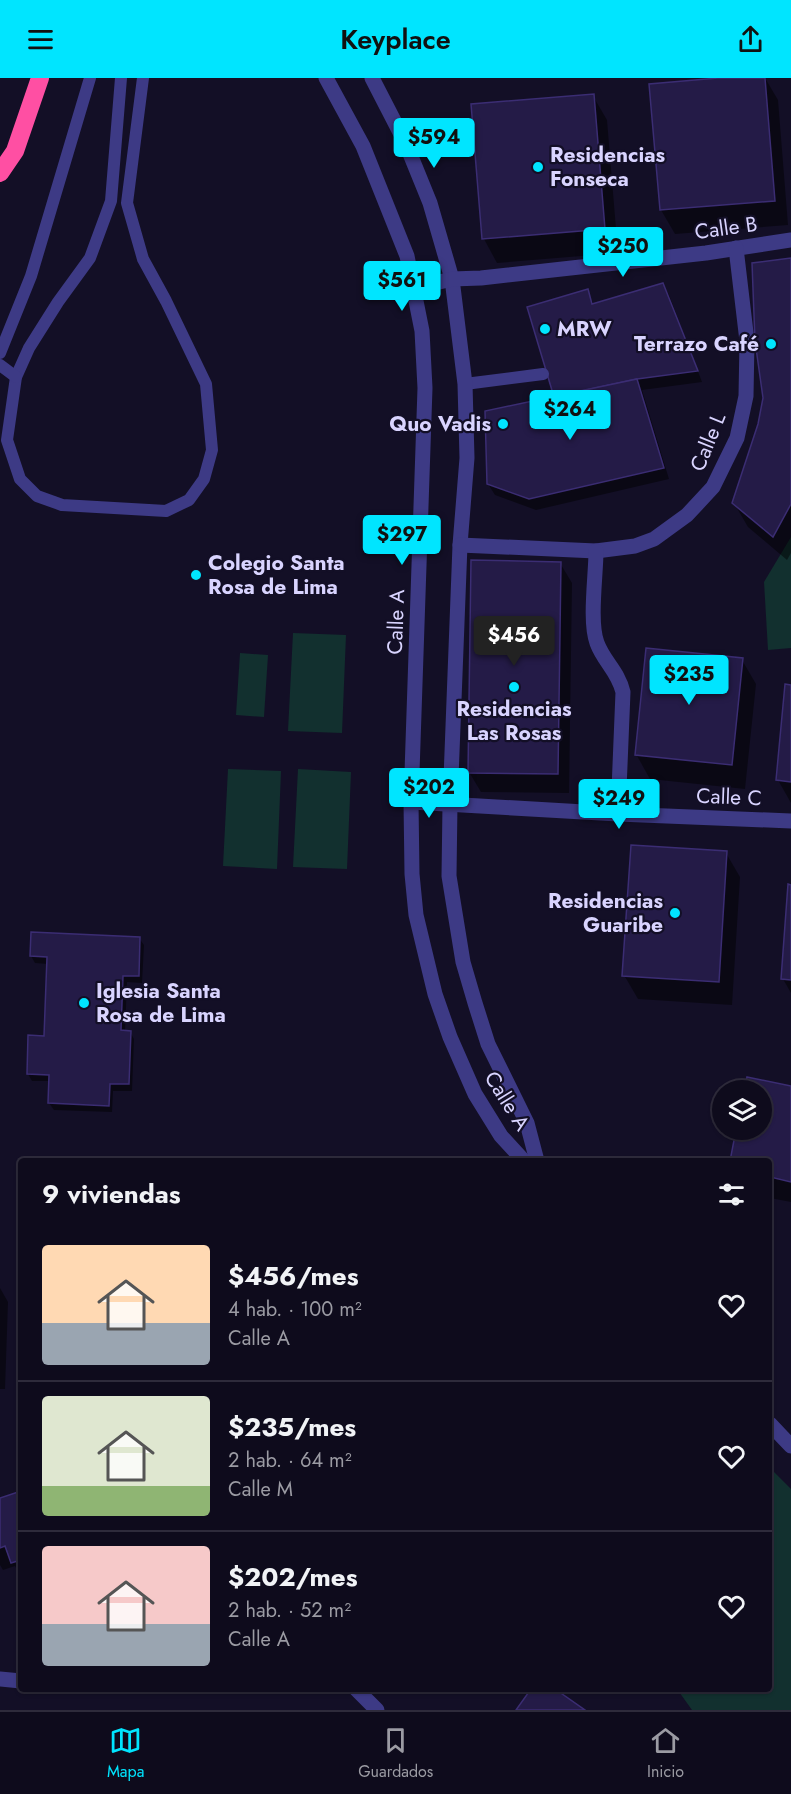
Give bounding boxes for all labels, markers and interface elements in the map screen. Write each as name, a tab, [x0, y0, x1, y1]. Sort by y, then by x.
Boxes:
text: Keyplace	[340, 20, 451, 59]
icon: menu	[24, 23, 57, 56]
icon: share	[734, 23, 767, 56]
pin: $594	[398, 118, 470, 169]
text: $594	[408, 123, 460, 152]
place label: Residencias Fonseca	[550, 140, 666, 194]
marker: Residencias Fonseca	[531, 160, 545, 174]
street label: Calle B	[693, 209, 759, 247]
pin: $250	[587, 227, 659, 278]
text: $250	[597, 232, 649, 261]
pin: $561	[366, 261, 438, 312]
text: $561	[378, 266, 426, 295]
place label: MRW	[557, 314, 612, 344]
marker: MRW	[538, 322, 552, 336]
place label: Terrazo Café	[634, 329, 759, 359]
marker: Terrazo Café	[764, 337, 778, 351]
pin: $264	[534, 390, 606, 441]
text: $264	[544, 395, 596, 424]
street label: Calle L	[683, 408, 733, 476]
place label: Quo Vadis	[389, 409, 491, 439]
marker: Quo Vadis	[496, 417, 510, 431]
pin: $297	[366, 515, 438, 566]
text: $297	[377, 520, 427, 549]
place label: Colegio Santa Rosa de Lima	[208, 548, 345, 602]
marker: Colegio Santa Rosa de Lima	[189, 568, 203, 582]
street label: Calle A	[380, 589, 412, 655]
pin: $456	[478, 616, 550, 667]
text: $456	[488, 621, 540, 650]
pin: $235	[653, 655, 725, 706]
text: $235	[664, 660, 714, 689]
marker: Residencias Las Rosas	[507, 680, 521, 694]
place label: Residencias Las Rosas	[456, 694, 572, 748]
pin: $202	[393, 768, 465, 819]
text: $202	[403, 773, 455, 802]
pin: $249	[583, 779, 655, 830]
street label: Calle C	[696, 781, 762, 813]
text: $249	[593, 784, 645, 813]
place label: Residencias Guaribe	[548, 886, 663, 940]
marker: Residencias Guaribe	[668, 906, 682, 920]
place label: Iglesia Santa Rosa de Lima	[96, 976, 226, 1030]
marker: Iglesia Santa Rosa de Lima	[77, 996, 91, 1010]
street label: Calle A	[477, 1065, 537, 1137]
map controls	[712, 1080, 772, 1140]
button: layers	[712, 1080, 772, 1140]
text: 9 viviendas	[42, 1175, 181, 1213]
icon: filters	[715, 1178, 748, 1211]
text: $456/mes	[228, 1257, 359, 1295]
icon: home	[90, 1269, 162, 1341]
icon: heart	[715, 1289, 748, 1322]
text: 4 hab. · 100 m²	[228, 1295, 362, 1324]
text: Calle A	[228, 1324, 290, 1353]
text: $235/mes	[228, 1408, 356, 1446]
icon: home	[90, 1420, 162, 1492]
icon: heart	[715, 1440, 748, 1473]
text: 2 hab. · 64 m²	[228, 1446, 352, 1475]
text: Calle M	[228, 1475, 293, 1504]
text: $202/mes	[228, 1558, 358, 1596]
icon: home	[90, 1570, 162, 1642]
icon: heart	[715, 1590, 748, 1623]
text: 2 hab. · 52 m²	[228, 1596, 351, 1625]
text: Calle A	[228, 1625, 290, 1654]
tab: Mapa	[107, 1724, 144, 1783]
tab: Guardados	[358, 1724, 433, 1783]
tab: Inicio	[647, 1724, 684, 1783]

